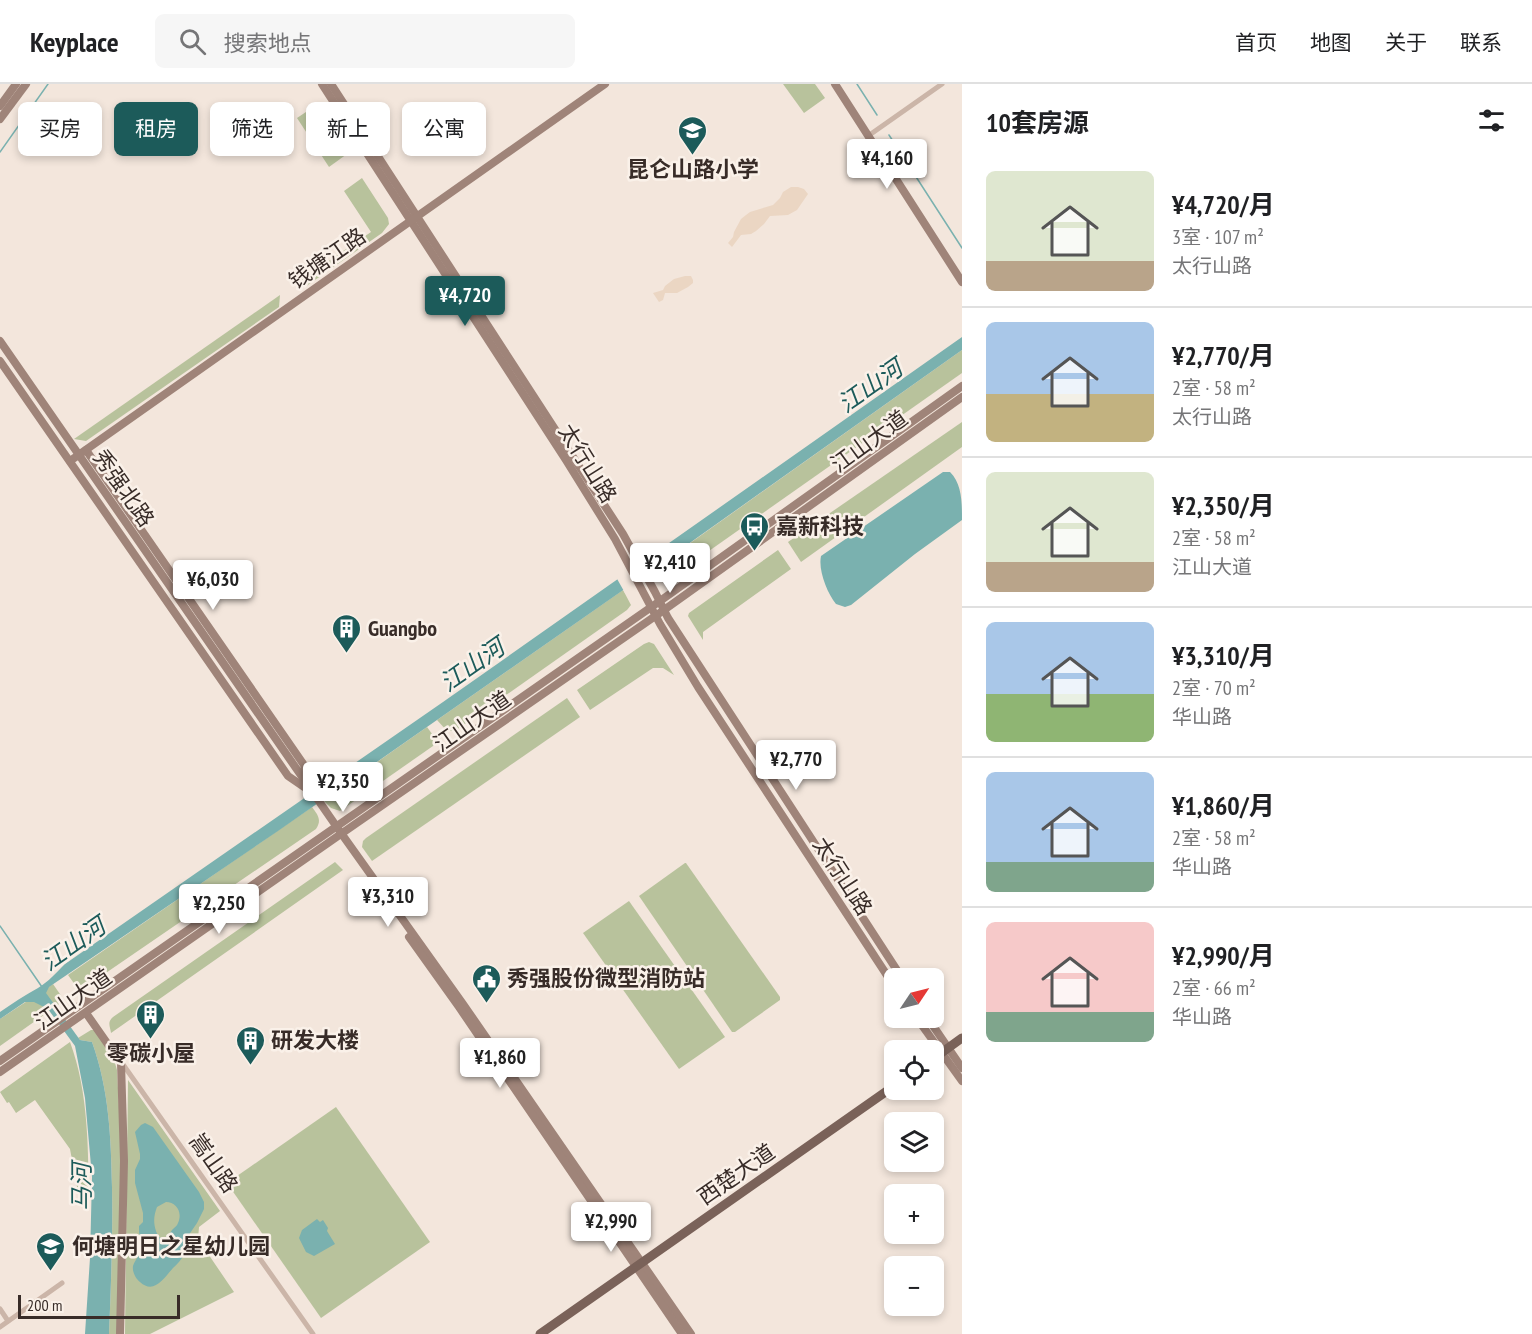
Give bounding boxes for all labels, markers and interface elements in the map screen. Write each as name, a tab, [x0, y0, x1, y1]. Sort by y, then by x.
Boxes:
search box	[155, 14, 575, 68]
text: Keyplace	[30, 23, 119, 60]
icon: search	[176, 25, 209, 58]
text: 搜索地点	[224, 29, 312, 57]
text: 首页	[1235, 29, 1277, 56]
text: 地图	[1310, 29, 1352, 56]
text: 关于	[1385, 29, 1427, 56]
text: 联系	[1460, 29, 1502, 56]
chip: 买房	[18, 102, 102, 156]
chip: 租房	[114, 102, 198, 156]
chip: 筛选	[210, 102, 294, 156]
chip: 新上	[306, 102, 390, 156]
chip: 公寓	[402, 102, 486, 156]
icon: filters	[1475, 104, 1508, 137]
text: 10套房源	[986, 106, 1089, 139]
school or university icon: 昆仑山路小学	[677, 114, 709, 156]
pin: ¥4,160	[838, 139, 936, 190]
text: ¥4,160	[861, 145, 913, 171]
place label: 昆仑山路小学	[627, 155, 759, 183]
text: ¥4,720/月	[1172, 188, 1275, 221]
icon: home	[1034, 195, 1106, 267]
street label: 钱塘江路	[283, 221, 371, 295]
text: 3室 · 107 m²	[1172, 224, 1264, 250]
text: 太行山路	[1172, 253, 1252, 279]
pin: ¥4,720	[416, 276, 514, 327]
text: ¥4,720	[439, 282, 491, 308]
text: ¥2,770/月	[1172, 339, 1275, 372]
icon: home	[1034, 346, 1106, 418]
water label: 江山河	[832, 350, 912, 419]
text: 2室 · 58 m²	[1172, 375, 1256, 401]
street label: 江山大道	[825, 404, 913, 478]
text: 太行山路	[1172, 404, 1252, 430]
street label: 太行山路	[553, 418, 623, 508]
street label: 秀强北路	[87, 444, 161, 532]
text: ¥2,350/月	[1172, 489, 1275, 522]
icon: home	[1034, 496, 1106, 568]
bus stop icon: 嘉新科技	[739, 510, 771, 552]
place label: 嘉新科技	[776, 512, 864, 540]
text: 2室 · 58 m²	[1172, 525, 1256, 551]
pin: ¥2,410	[621, 543, 719, 594]
text: ¥2,410	[644, 549, 696, 575]
text: 江山大道	[1172, 554, 1252, 580]
pin: ¥6,030	[164, 560, 262, 611]
text: ¥6,030	[187, 566, 239, 592]
building icon: Guangbo	[331, 612, 363, 654]
place label: Guangbo	[368, 614, 437, 642]
water label: 江山河	[434, 629, 514, 698]
text: ¥3,310/月	[1172, 639, 1275, 672]
icon: home	[1034, 646, 1106, 718]
text: 2室 · 70 m²	[1172, 675, 1256, 701]
street label: 江山大道	[428, 684, 516, 758]
text: 华山路	[1172, 704, 1232, 730]
pin: ¥2,770	[747, 740, 845, 791]
text: ¥2,770	[770, 746, 822, 772]
pin: ¥2,350	[294, 762, 392, 813]
text: ¥2,350	[317, 768, 369, 794]
text: ¥1,860/月	[1172, 789, 1275, 822]
icon: home	[1034, 796, 1106, 868]
text: 2室 · 58 m²	[1172, 825, 1256, 851]
street label: 太行山路	[807, 831, 879, 921]
text: 华山路	[1172, 854, 1232, 880]
pin: ¥3,310	[339, 877, 437, 928]
text: ¥3,310	[362, 883, 414, 909]
pin: ¥2,250	[170, 884, 268, 935]
text: ¥2,250	[193, 890, 245, 916]
water label: 江山河	[35, 908, 115, 977]
text: ¥2,990/月	[1172, 939, 1275, 972]
icon: home	[1034, 946, 1106, 1018]
street label: 江山大道	[29, 962, 117, 1036]
public building icon: 秀强股份微型消防站	[470, 962, 502, 1004]
place label: 秀强股份微型消防站	[507, 964, 705, 992]
north arrow	[884, 968, 944, 1028]
map controls	[884, 968, 944, 1316]
text: 2室 · 66 m²	[1172, 975, 1256, 1001]
building icon: 零碳小屋	[135, 998, 167, 1040]
text: 华山路	[1172, 1004, 1232, 1030]
building icon: 研发大楼	[234, 1024, 266, 1066]
place label: 研发大楼	[271, 1026, 359, 1054]
pin: ¥1,860	[451, 1038, 549, 1089]
place label: 零碳小屋	[107, 1039, 195, 1067]
button: locate	[884, 1040, 944, 1100]
text: ¥1,860	[474, 1044, 526, 1070]
button: layers	[884, 1112, 944, 1172]
street label: 嵩山路	[184, 1128, 244, 1198]
street label: 西楚大道	[692, 1137, 780, 1211]
water label: 马河	[66, 1159, 97, 1211]
button: +	[884, 1184, 944, 1244]
pin: ¥2,990	[562, 1202, 660, 1253]
text: ¥2,990	[585, 1208, 637, 1234]
school or university icon: 何塘明日之星幼儿园	[35, 1230, 67, 1272]
place label: 何塘明日之星幼儿园	[72, 1232, 270, 1260]
button: −	[884, 1256, 944, 1316]
scale bar	[18, 1292, 180, 1320]
text: 200 m	[27, 1295, 62, 1315]

